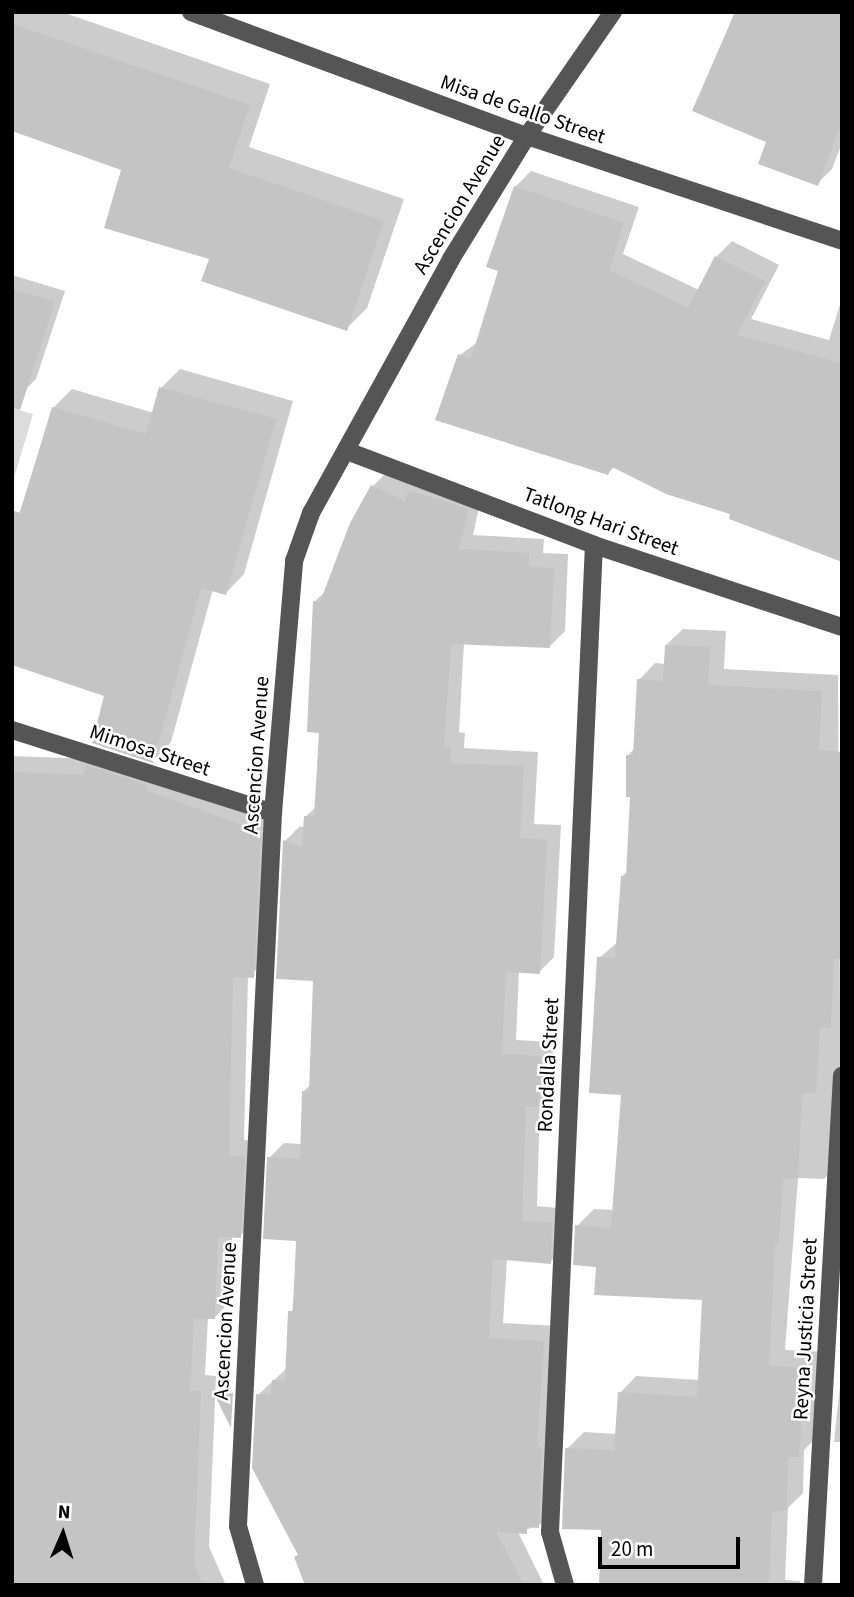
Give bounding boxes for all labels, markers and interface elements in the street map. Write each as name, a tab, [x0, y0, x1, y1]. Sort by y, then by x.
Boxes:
street label: Misa de Gallo Street	[437, 69, 609, 149]
street label: Ascencion Avenue	[407, 130, 511, 278]
street label: Tatlong Hari Street	[520, 481, 682, 561]
street label: Ascencion Avenue	[238, 675, 274, 835]
street label: Mimosa Street	[86, 719, 214, 781]
street label: Rondalla Street	[532, 997, 564, 1133]
street label: Reyna Justicia Street	[788, 1237, 822, 1421]
street label: Ascencion Avenue	[208, 1241, 242, 1401]
north arrow	[28, 1499, 98, 1569]
text: N	[57, 1499, 71, 1526]
scale bar	[602, 1524, 744, 1568]
text: 20 m	[611, 1534, 653, 1564]

